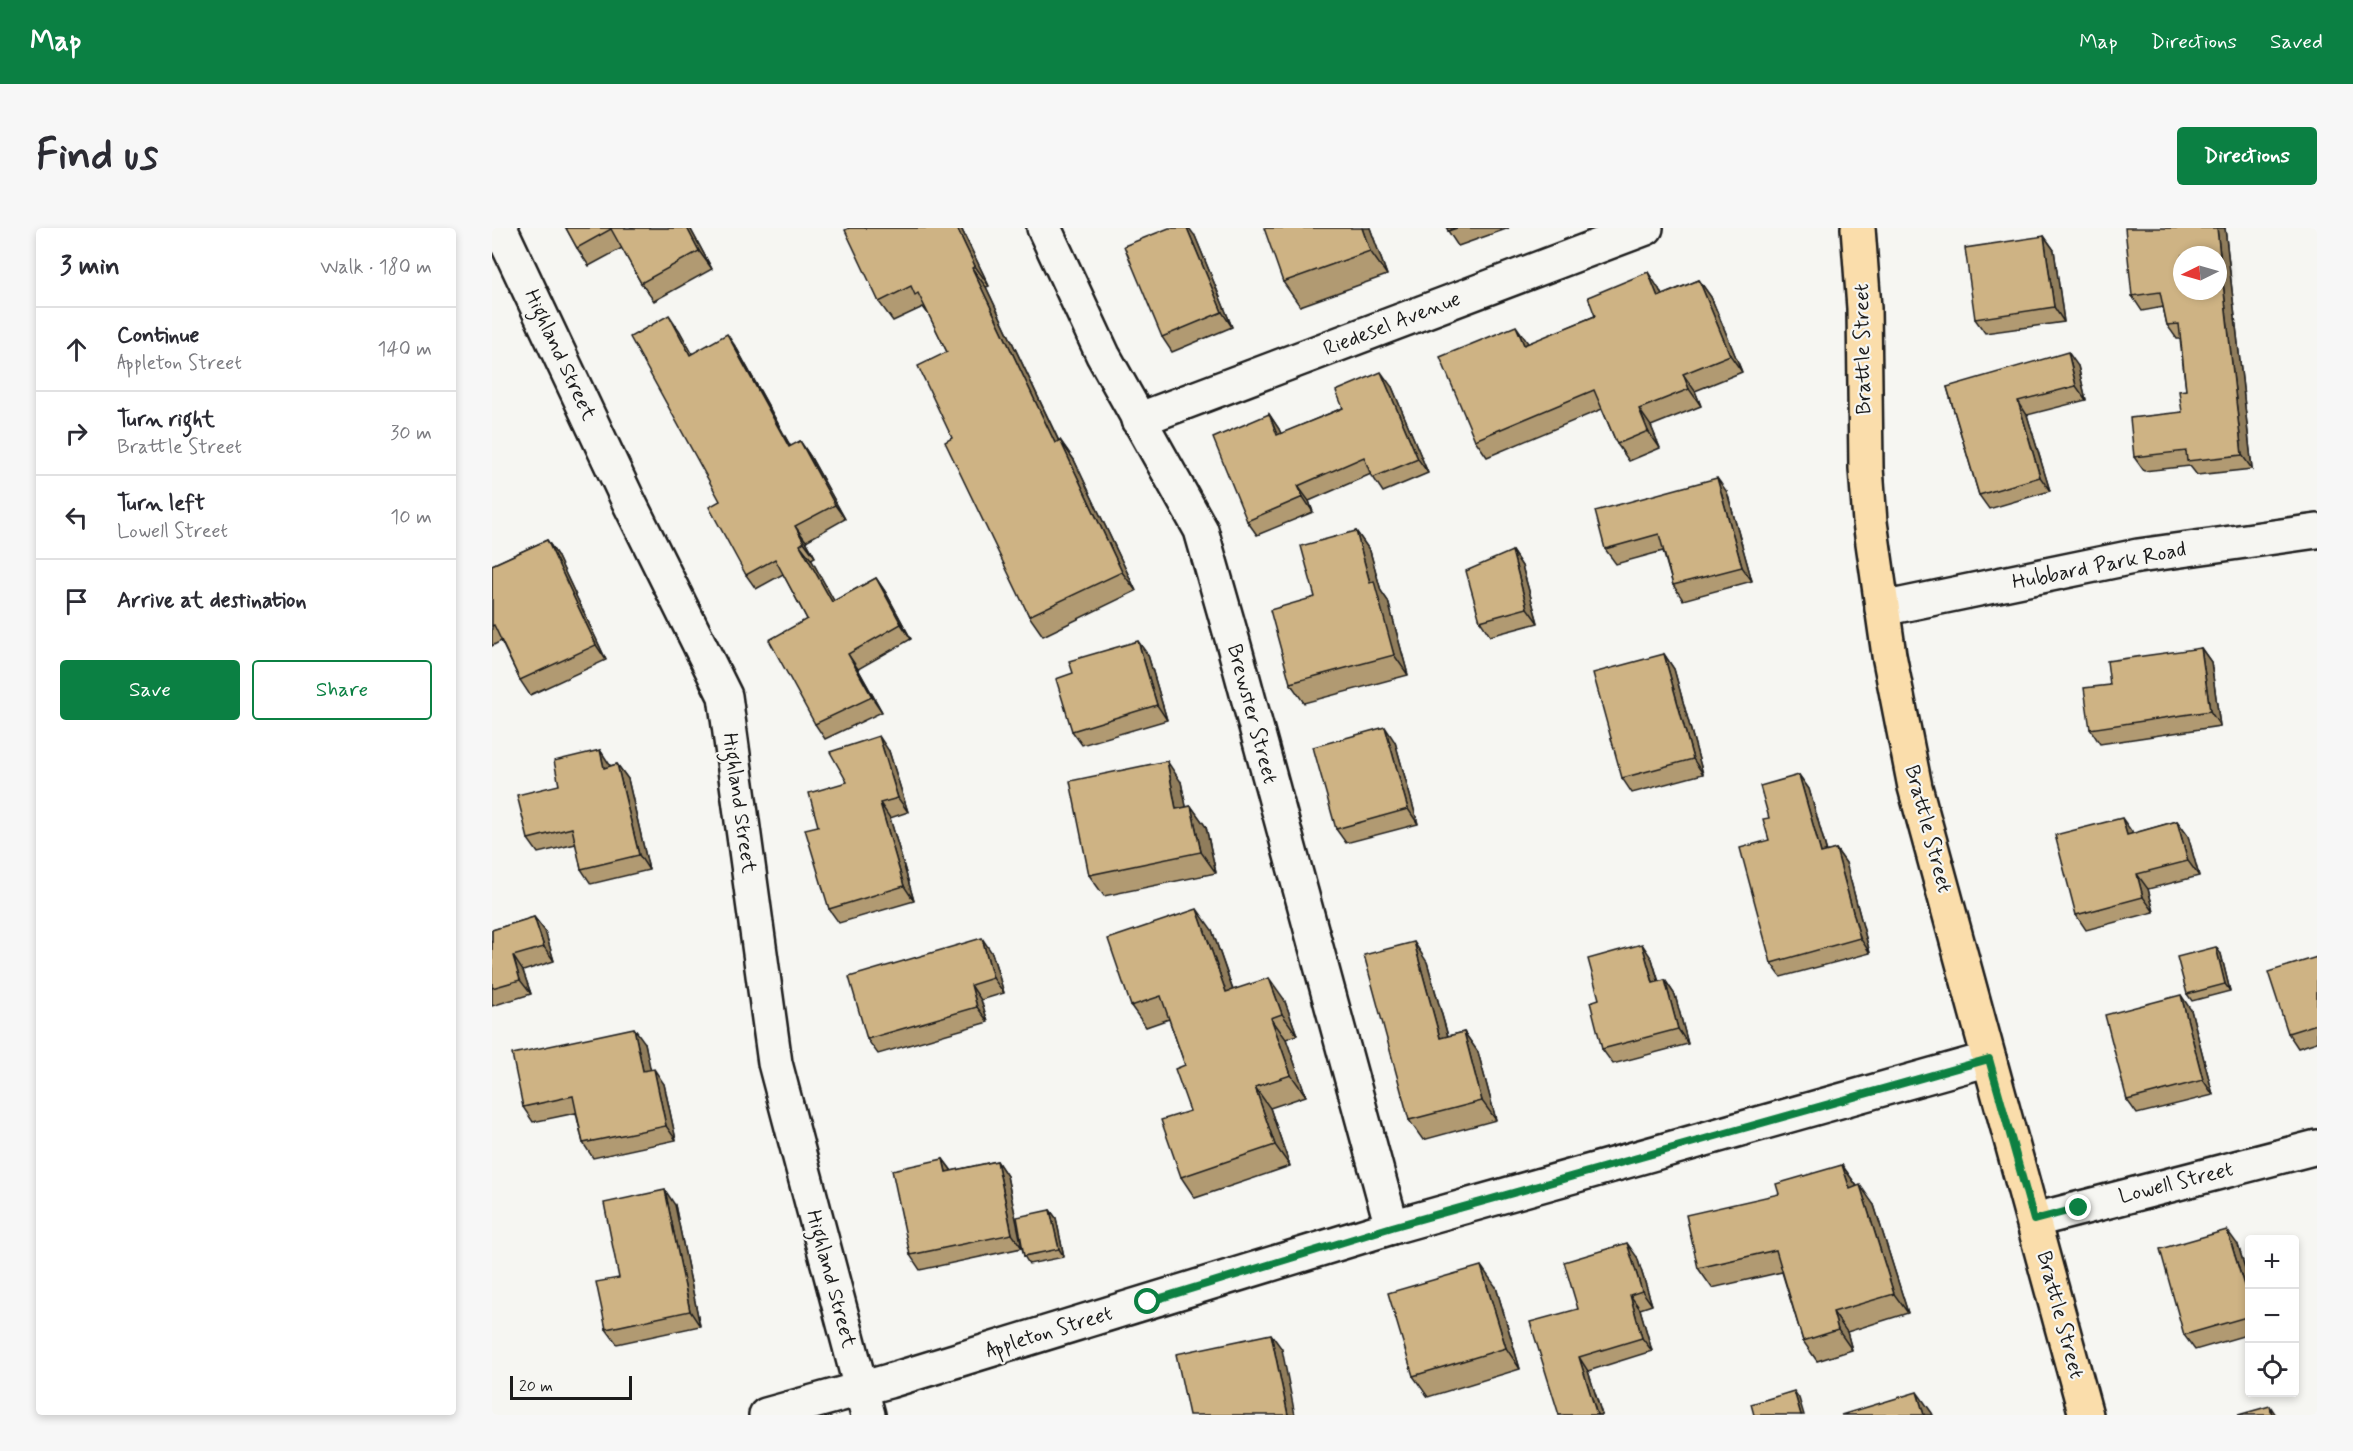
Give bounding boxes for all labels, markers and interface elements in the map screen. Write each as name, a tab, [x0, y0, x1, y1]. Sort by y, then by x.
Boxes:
text: Map	[30, 24, 81, 61]
text: Map	[2079, 28, 2118, 56]
text: Directions	[2151, 28, 2237, 56]
text: Saved	[2270, 28, 2323, 56]
button: Directions	[2177, 127, 2317, 185]
text: Find us	[36, 129, 158, 184]
north arrow	[2173, 246, 2227, 300]
text: 3 min	[60, 250, 120, 284]
text: Walk · 180 m	[320, 254, 432, 281]
street label: Brattle Street	[1848, 283, 1878, 415]
street label: Highland Street	[516, 285, 603, 427]
street label: Riedesel Avenue	[1319, 285, 1465, 363]
text: Continue	[117, 322, 199, 350]
icon: ahead	[60, 333, 93, 366]
text: 140 m	[378, 336, 432, 363]
text: Appleton Street	[117, 350, 242, 377]
text: Turn right	[117, 406, 215, 434]
icon: right	[60, 417, 93, 450]
text: 30 m	[390, 420, 432, 447]
text: Brattle Street	[117, 434, 242, 461]
text: Turn left	[117, 490, 205, 518]
icon: left	[60, 501, 93, 534]
text: 10 m	[390, 504, 432, 531]
text: Lowell Street	[117, 518, 228, 545]
street label: Hubbard Park Road	[2010, 535, 2188, 597]
icon: arrive	[60, 585, 93, 618]
text: Arrive at destination	[117, 587, 307, 615]
street label: Brewster Street	[1220, 641, 1284, 787]
button: Save	[60, 660, 240, 720]
button: Share	[252, 660, 432, 720]
street label: Highland Street	[713, 731, 763, 876]
street label: Brattle Street	[1897, 762, 1959, 896]
street label: Lowell Street	[2116, 1155, 2236, 1211]
route end	[2065, 1194, 2091, 1220]
street label: Highland Street	[797, 1207, 863, 1352]
map controls	[2245, 1235, 2299, 1397]
button: +	[2245, 1235, 2299, 1289]
street label: Brattle Street	[2029, 1248, 2091, 1382]
route start	[1134, 1288, 1160, 1314]
button: −	[2245, 1289, 2299, 1343]
street label: Appleton Street	[982, 1299, 1116, 1366]
button: locate	[2245, 1343, 2299, 1397]
scale bar	[510, 1373, 632, 1400]
text: 20 m	[519, 1376, 553, 1397]

